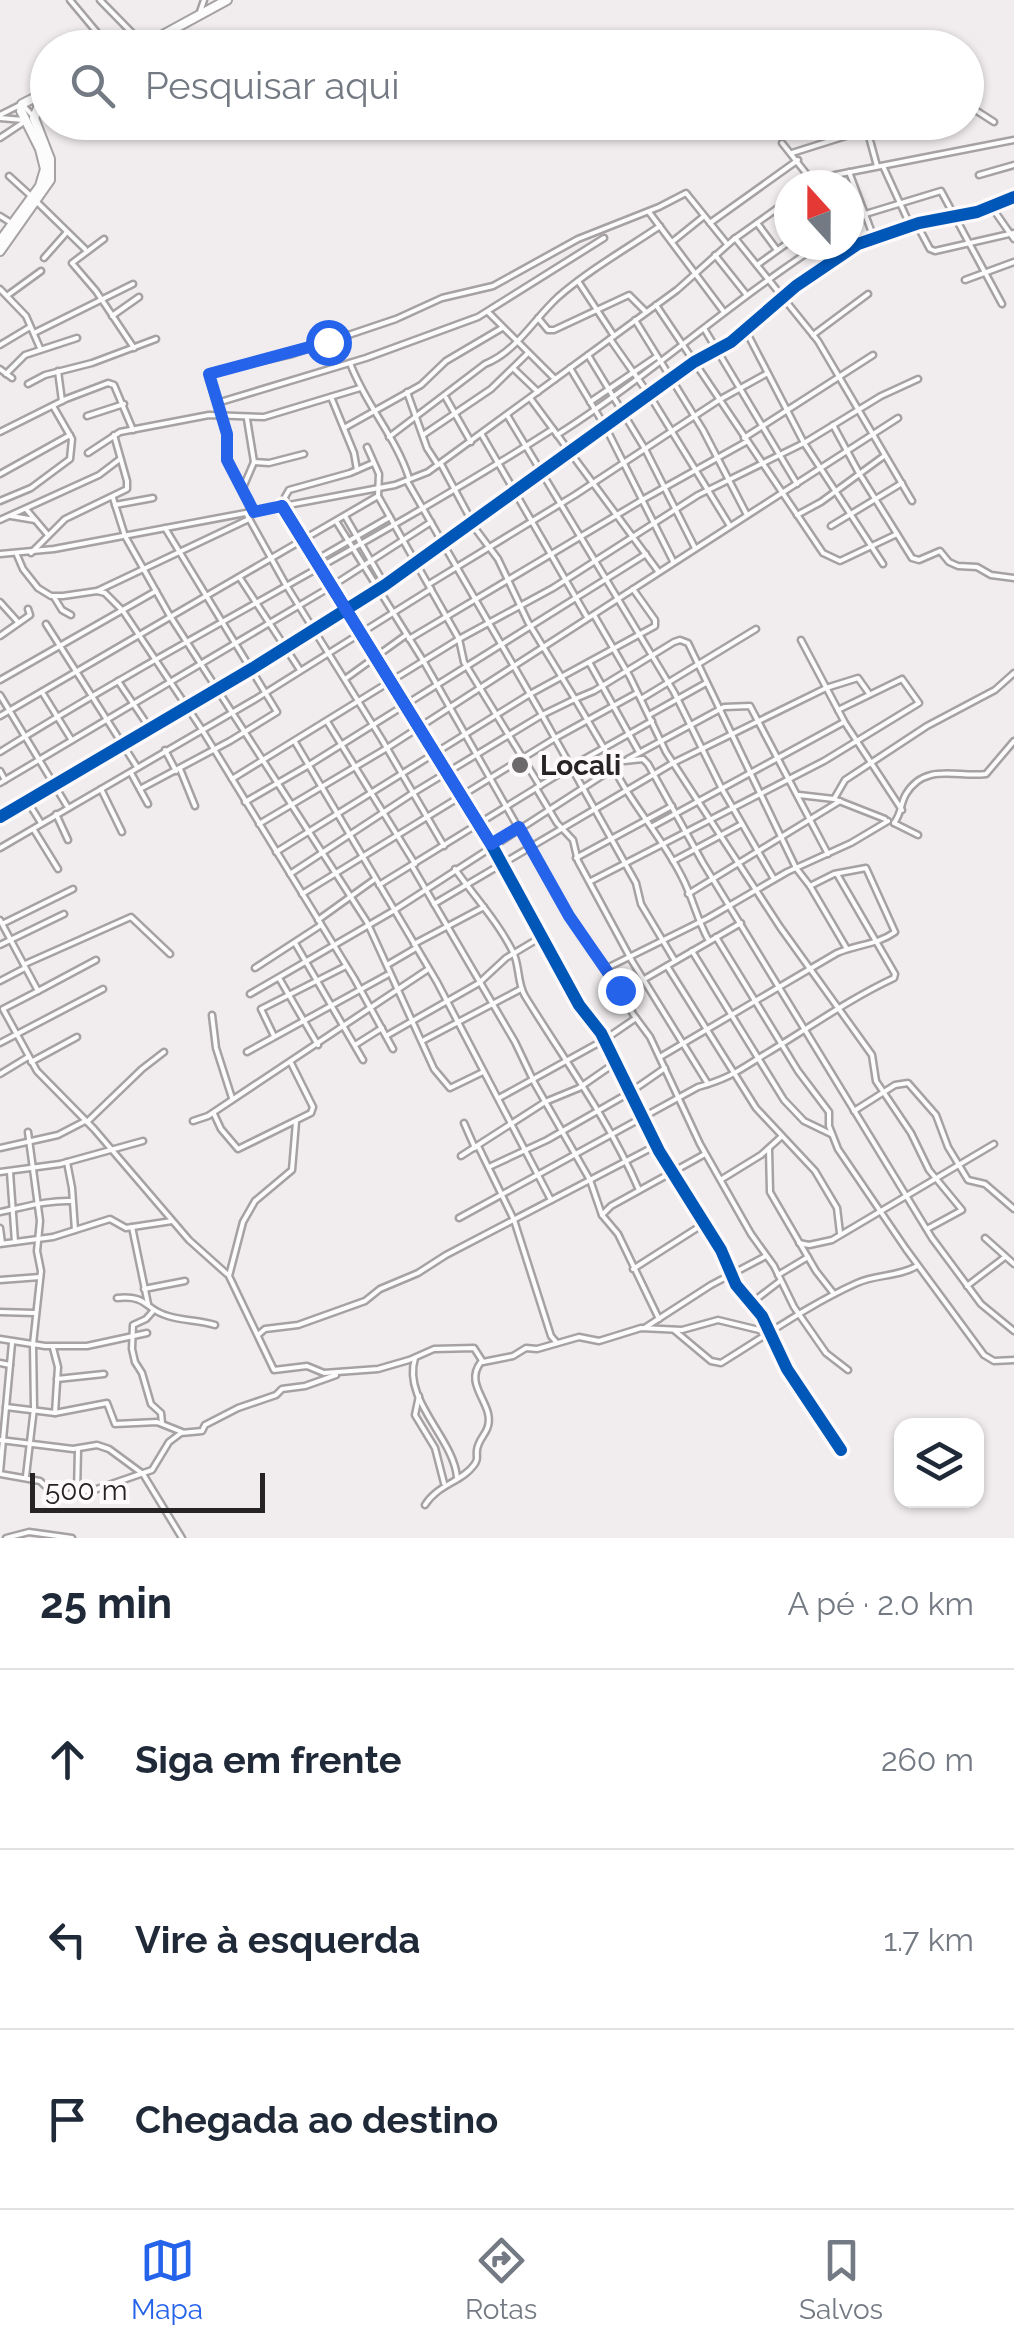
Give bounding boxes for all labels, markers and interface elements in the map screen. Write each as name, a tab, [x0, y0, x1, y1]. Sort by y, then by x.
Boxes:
search box	[30, 30, 984, 140]
icon: search	[65, 58, 120, 113]
text: Pesquisar aqui	[145, 63, 399, 108]
north arrow	[774, 170, 864, 260]
route start	[306, 320, 352, 366]
place label: Locali	[540, 749, 621, 782]
marker: Locali	[509, 754, 531, 776]
route end	[598, 968, 644, 1014]
map controls	[894, 1418, 984, 1508]
button: layers	[894, 1418, 984, 1508]
scale bar	[30, 1468, 265, 1512]
text: 500 m	[45, 1474, 127, 1507]
text: 25 min	[40, 1579, 172, 1628]
text: A pé · 2.0 km	[787, 1585, 974, 1622]
icon: ahead	[40, 1732, 95, 1787]
text: Siga em frente	[135, 1737, 402, 1782]
text: 260 m	[881, 1741, 974, 1778]
icon: left	[40, 1912, 95, 1967]
text: Vire à esquerda	[135, 1917, 420, 1962]
text: 1.7 km	[883, 1921, 974, 1958]
icon: arrive	[40, 2092, 95, 2147]
text: Chegada ao destino	[135, 2097, 498, 2142]
tab: Mapa	[131, 2233, 203, 2326]
tab: Rotas	[465, 2233, 537, 2326]
tab: Salvos	[799, 2233, 883, 2326]

